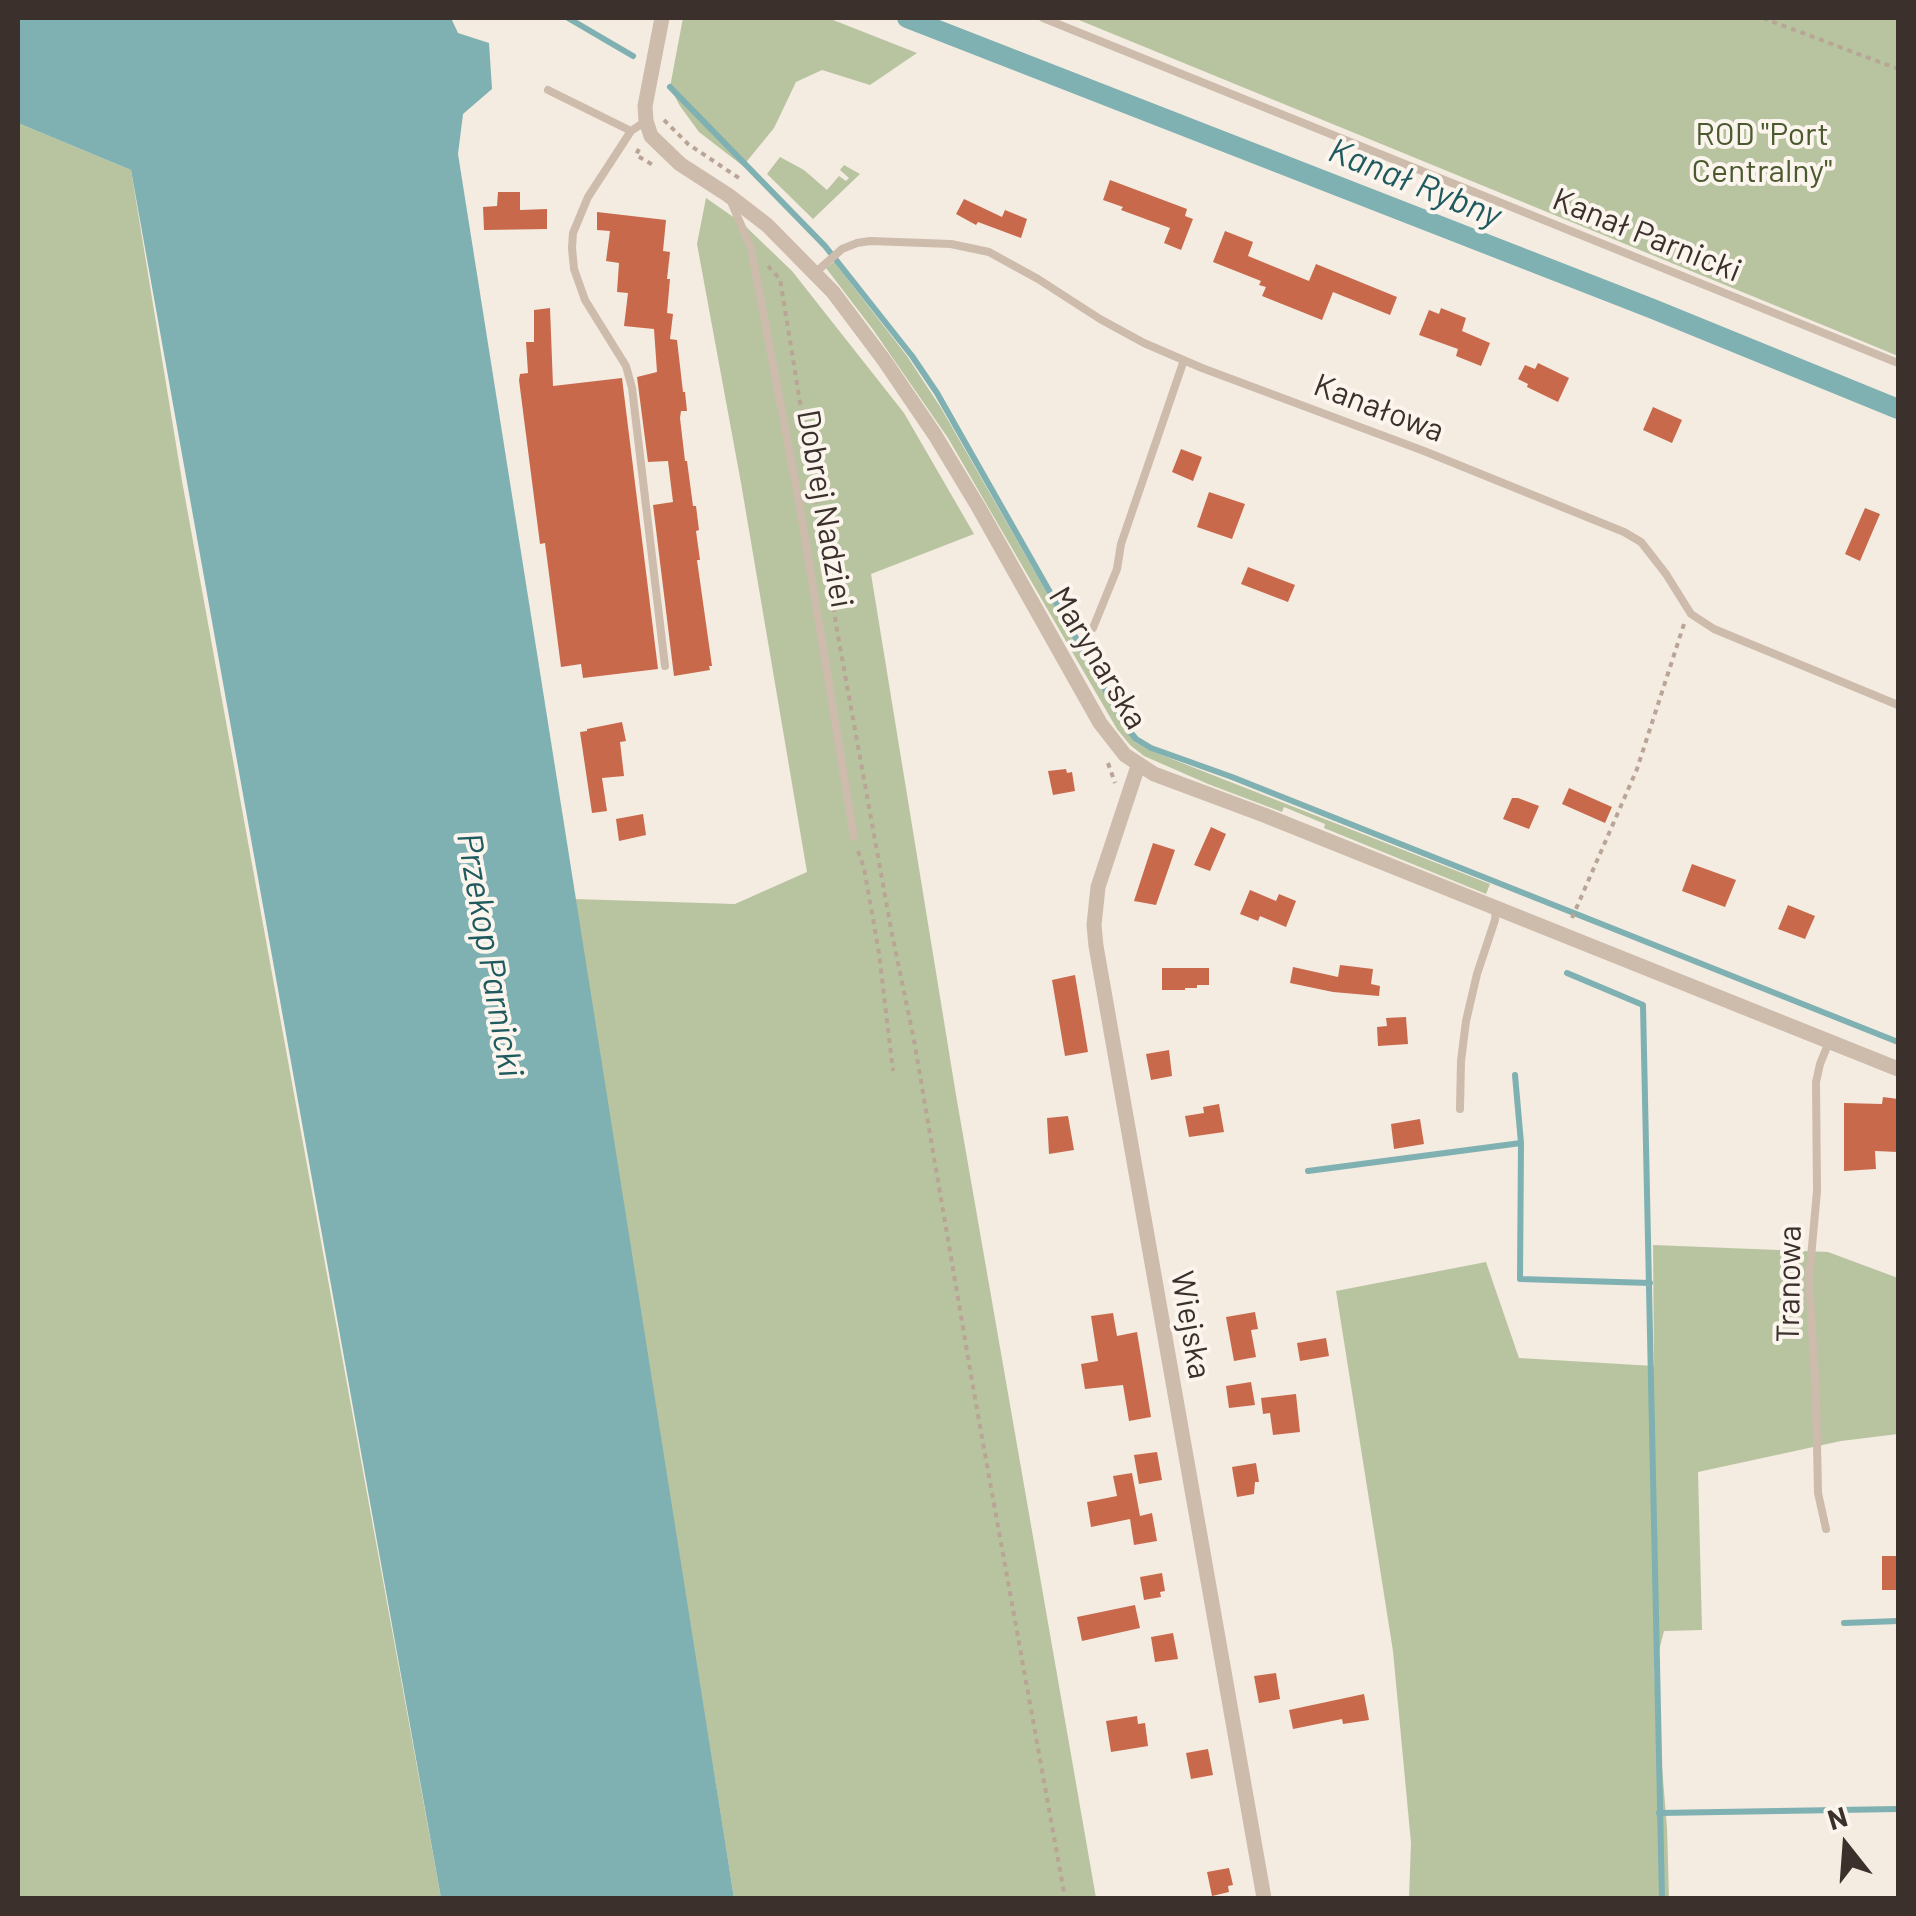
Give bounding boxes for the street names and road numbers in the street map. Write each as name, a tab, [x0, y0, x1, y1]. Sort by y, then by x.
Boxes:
street label: Kanał Parnicki	[1547, 180, 1747, 290]
street label: Kanałowa	[1308, 366, 1450, 450]
street label: Dobrej Nadziei	[789, 407, 861, 611]
street label: Marynarska	[1041, 580, 1155, 736]
street label: Tranowa	[1769, 1225, 1809, 1343]
street label: Wiejska	[1163, 1268, 1219, 1382]

